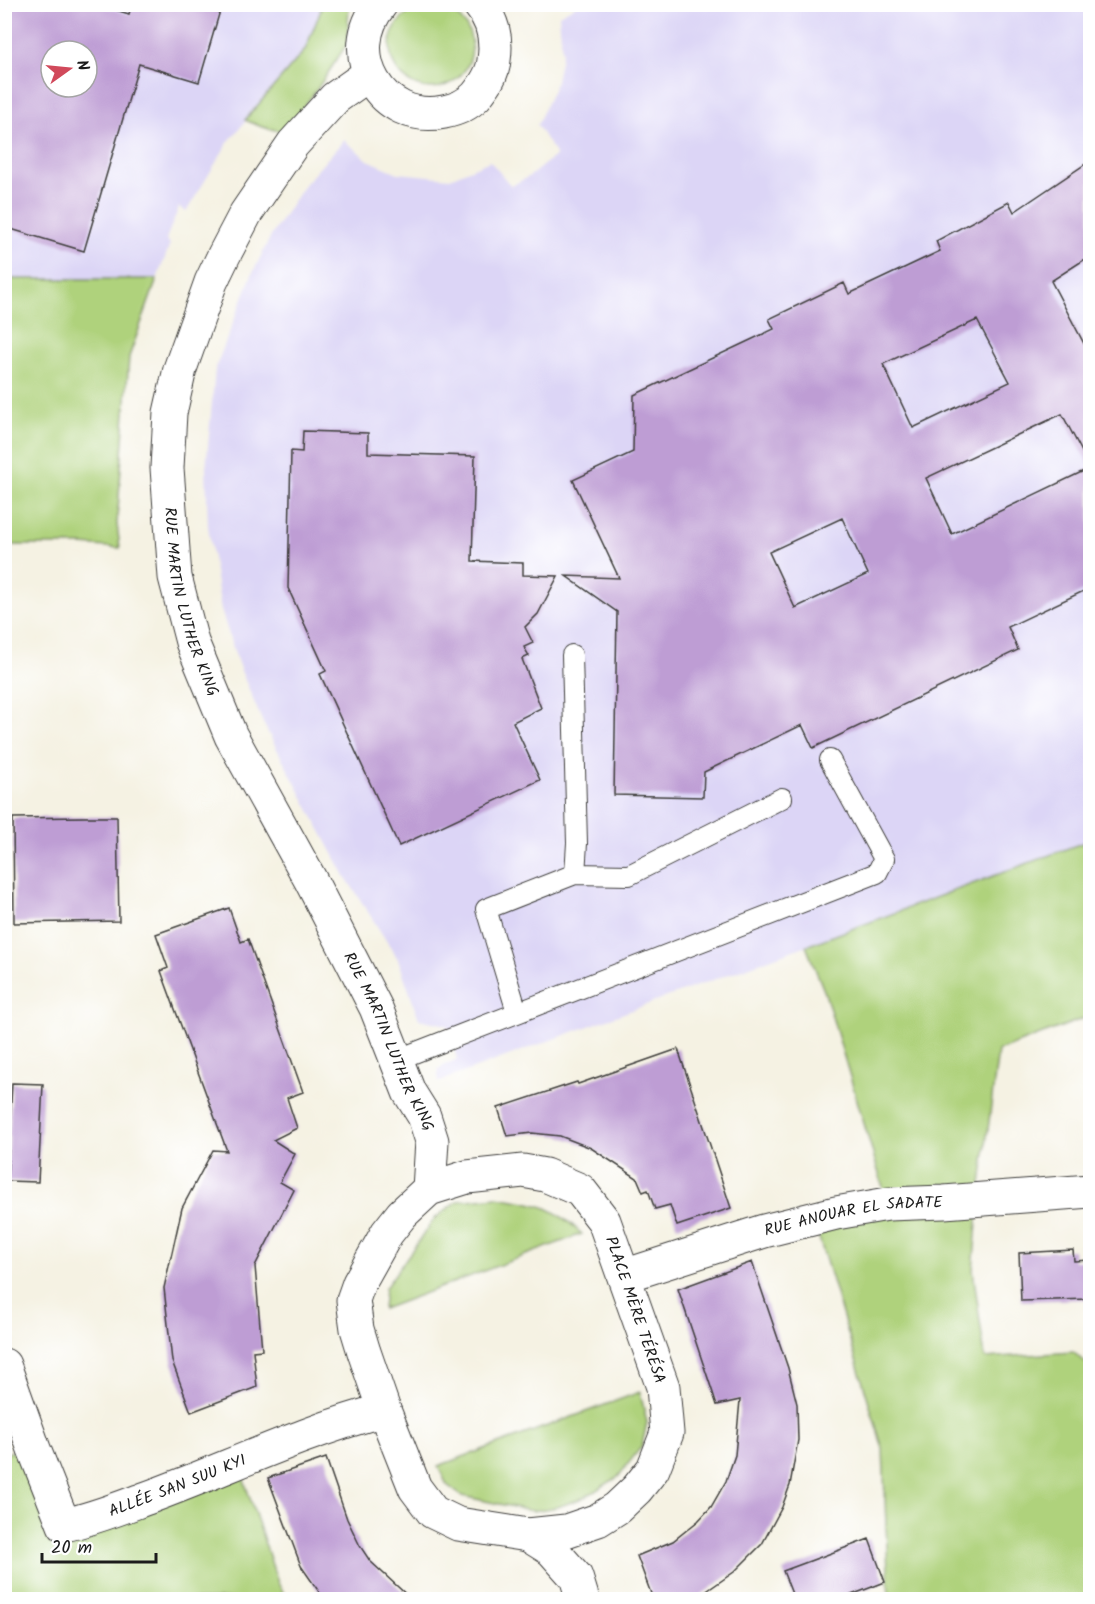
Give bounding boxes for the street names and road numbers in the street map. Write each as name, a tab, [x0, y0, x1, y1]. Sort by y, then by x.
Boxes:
street label: RUE MARTIN LUTHER KING	[157, 506, 226, 700]
street label: RUE MARTIN LUTHER KING	[337, 948, 441, 1134]
street label: RUE ANOUAR EL SADATE	[761, 1190, 943, 1243]
street label: PLACE MÈRE TÉRÉSA	[598, 1233, 672, 1387]
street label: ALLÉE SAN SUU KYI	[105, 1448, 250, 1524]

